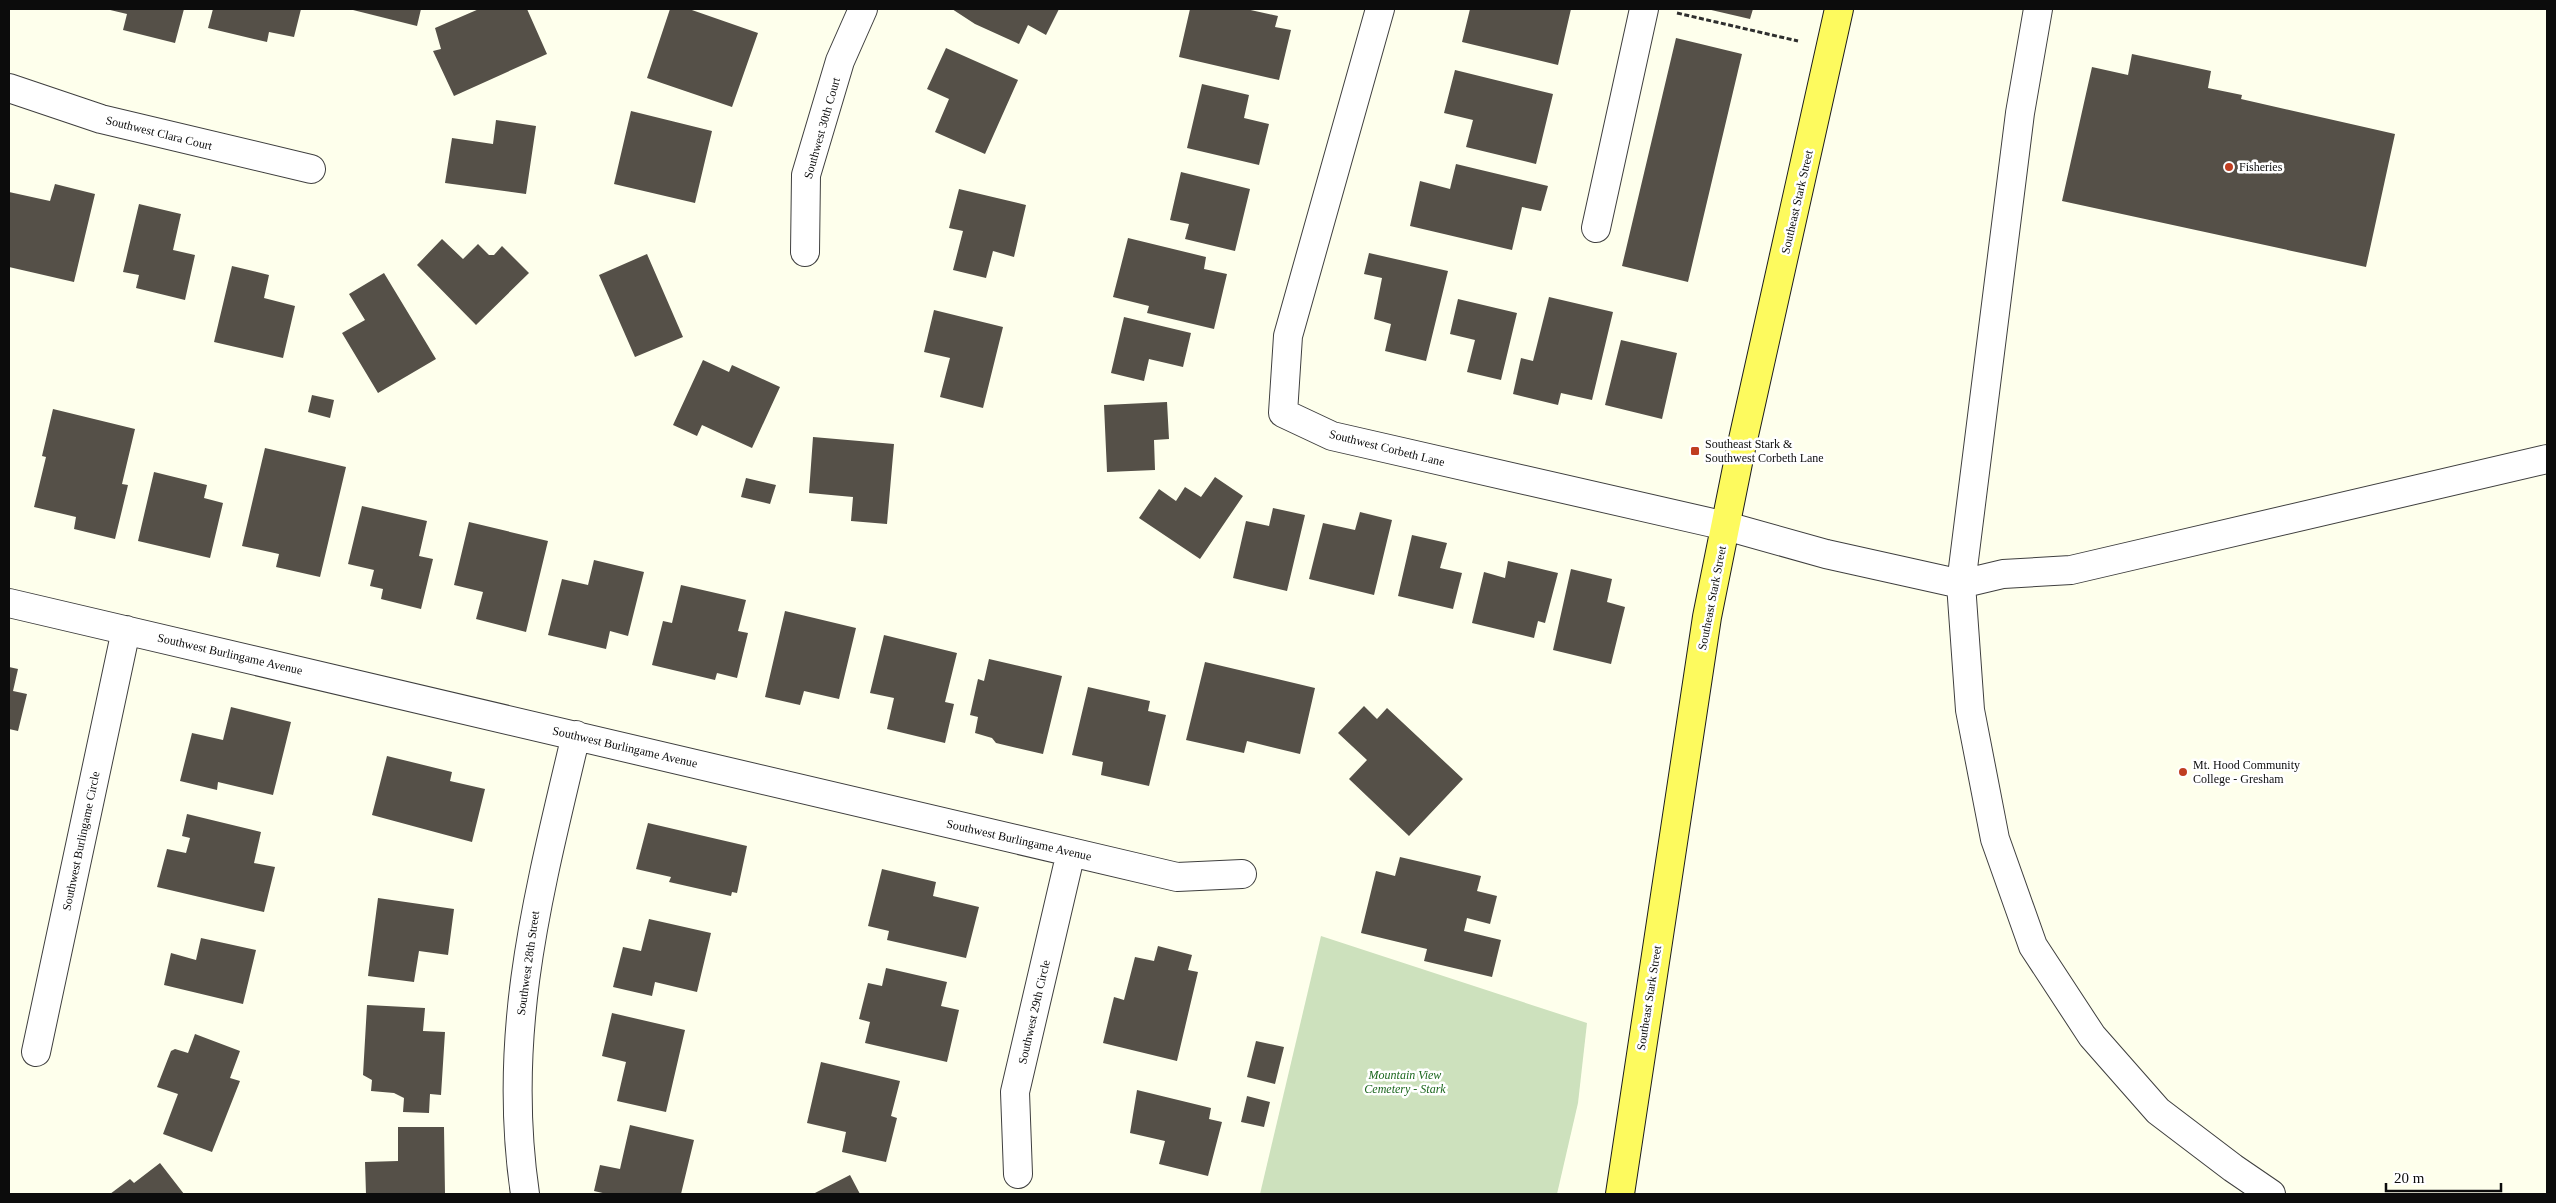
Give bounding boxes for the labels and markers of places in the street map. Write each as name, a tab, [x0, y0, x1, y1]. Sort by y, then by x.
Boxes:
place label: Fisheries	[2239, 160, 2283, 174]
marker: Fisheries	[2223, 161, 2235, 173]
place label: Southeast Stark & Southwest Corbeth Lane	[1705, 437, 1824, 465]
marker: Southeast Stark & Southwest Corbeth Lane	[1689, 445, 1701, 457]
place label: Mt. Hood Community College - Gresham	[2193, 758, 2300, 786]
marker: Mt. Hood Community College - Gresham	[2177, 766, 2189, 778]

